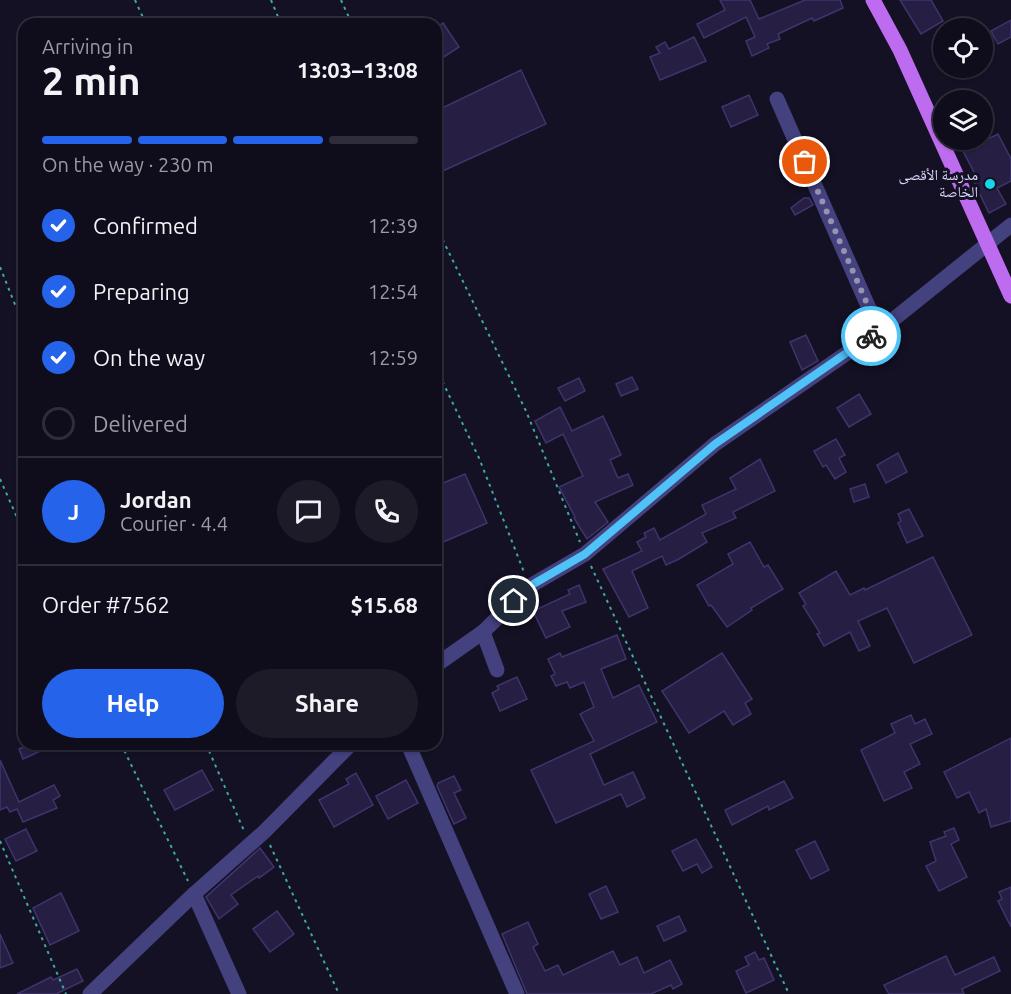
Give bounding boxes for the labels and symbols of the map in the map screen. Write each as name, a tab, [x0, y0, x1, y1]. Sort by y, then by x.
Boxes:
pin	[779, 136, 830, 187]
place label: مدرسة الأقصى الخاصة	[899, 166, 978, 200]
marker: مدرسة الأقصى الخاصة	[983, 177, 997, 191]
courier	[841, 306, 901, 366]
pin	[488, 575, 539, 626]

